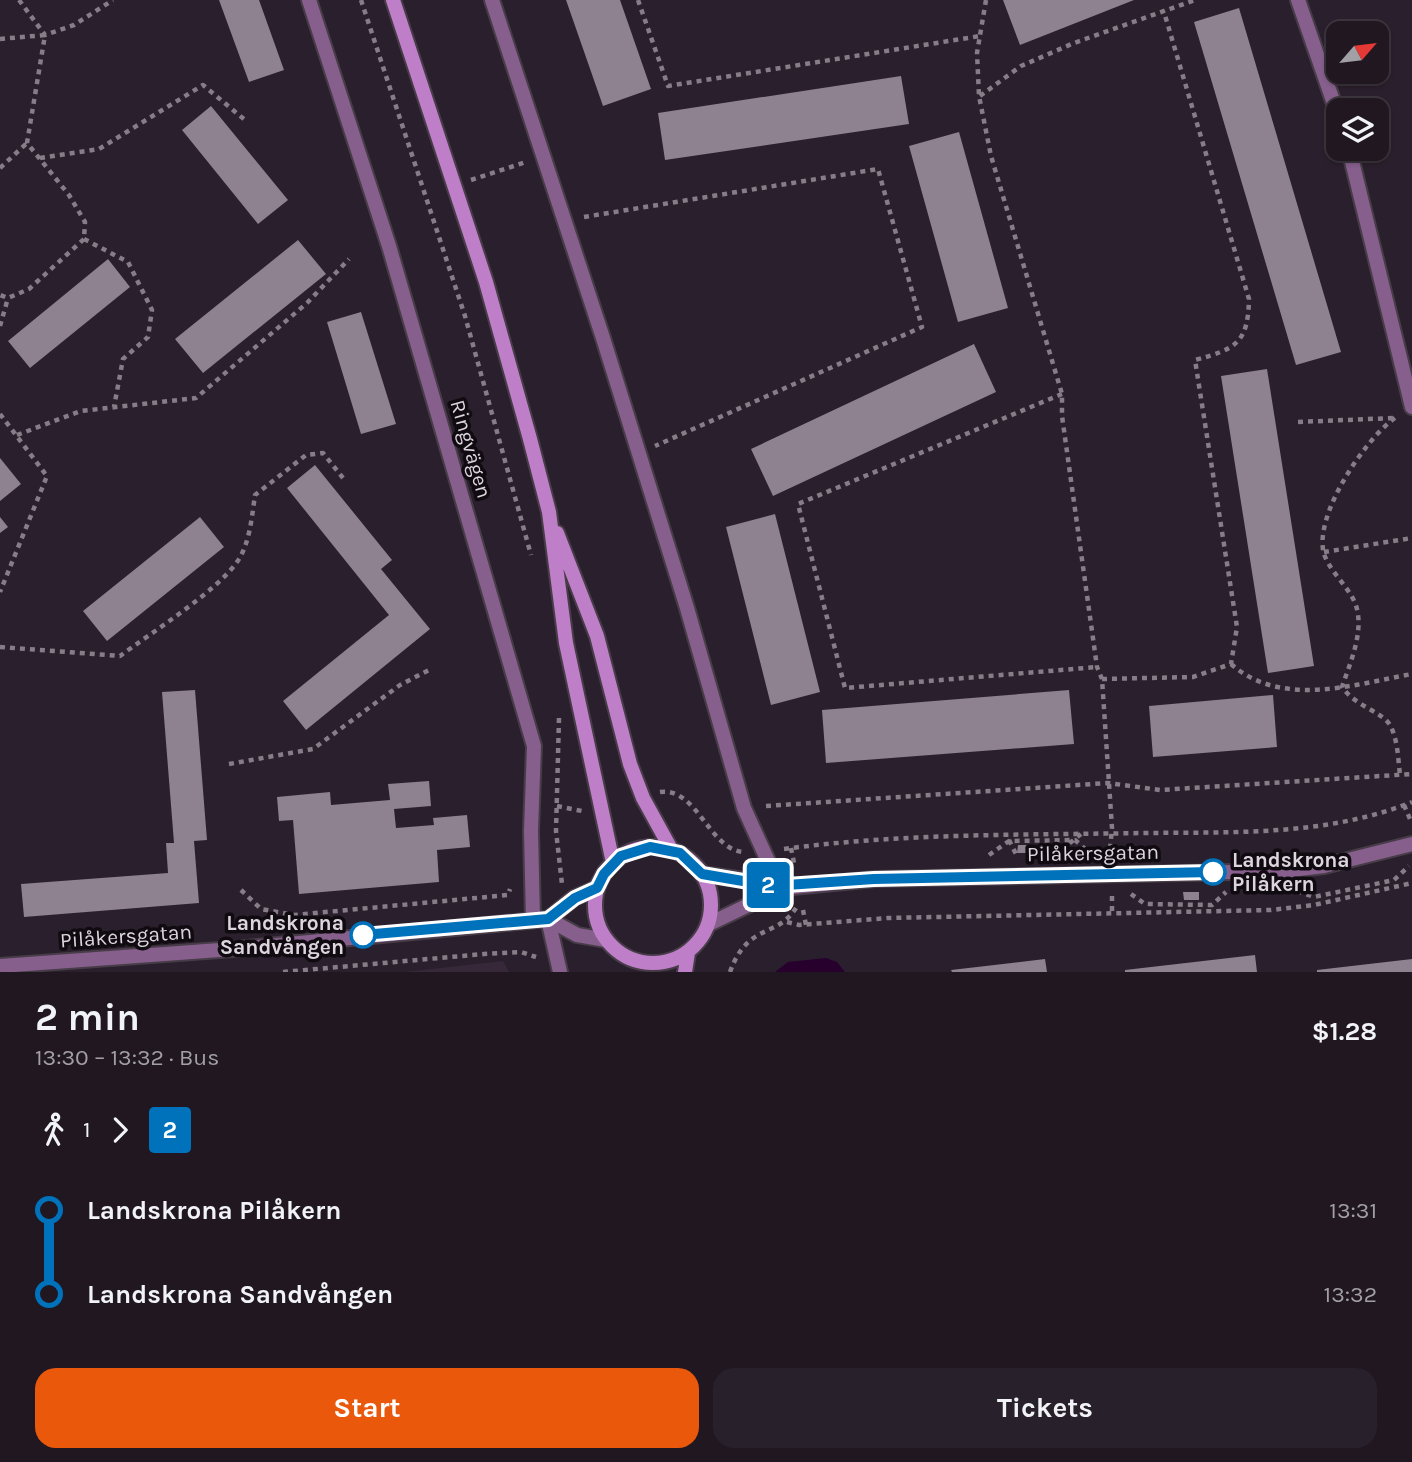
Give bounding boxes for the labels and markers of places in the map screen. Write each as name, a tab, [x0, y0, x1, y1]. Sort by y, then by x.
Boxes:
place label: Landskrona Pilåkern	[1232, 848, 1350, 896]
marker: Landskrona Pilåkern	[1200, 859, 1226, 885]
place label: Landskrona Sandvången	[220, 911, 344, 959]
marker: Landskrona Sandvången	[350, 922, 376, 948]

